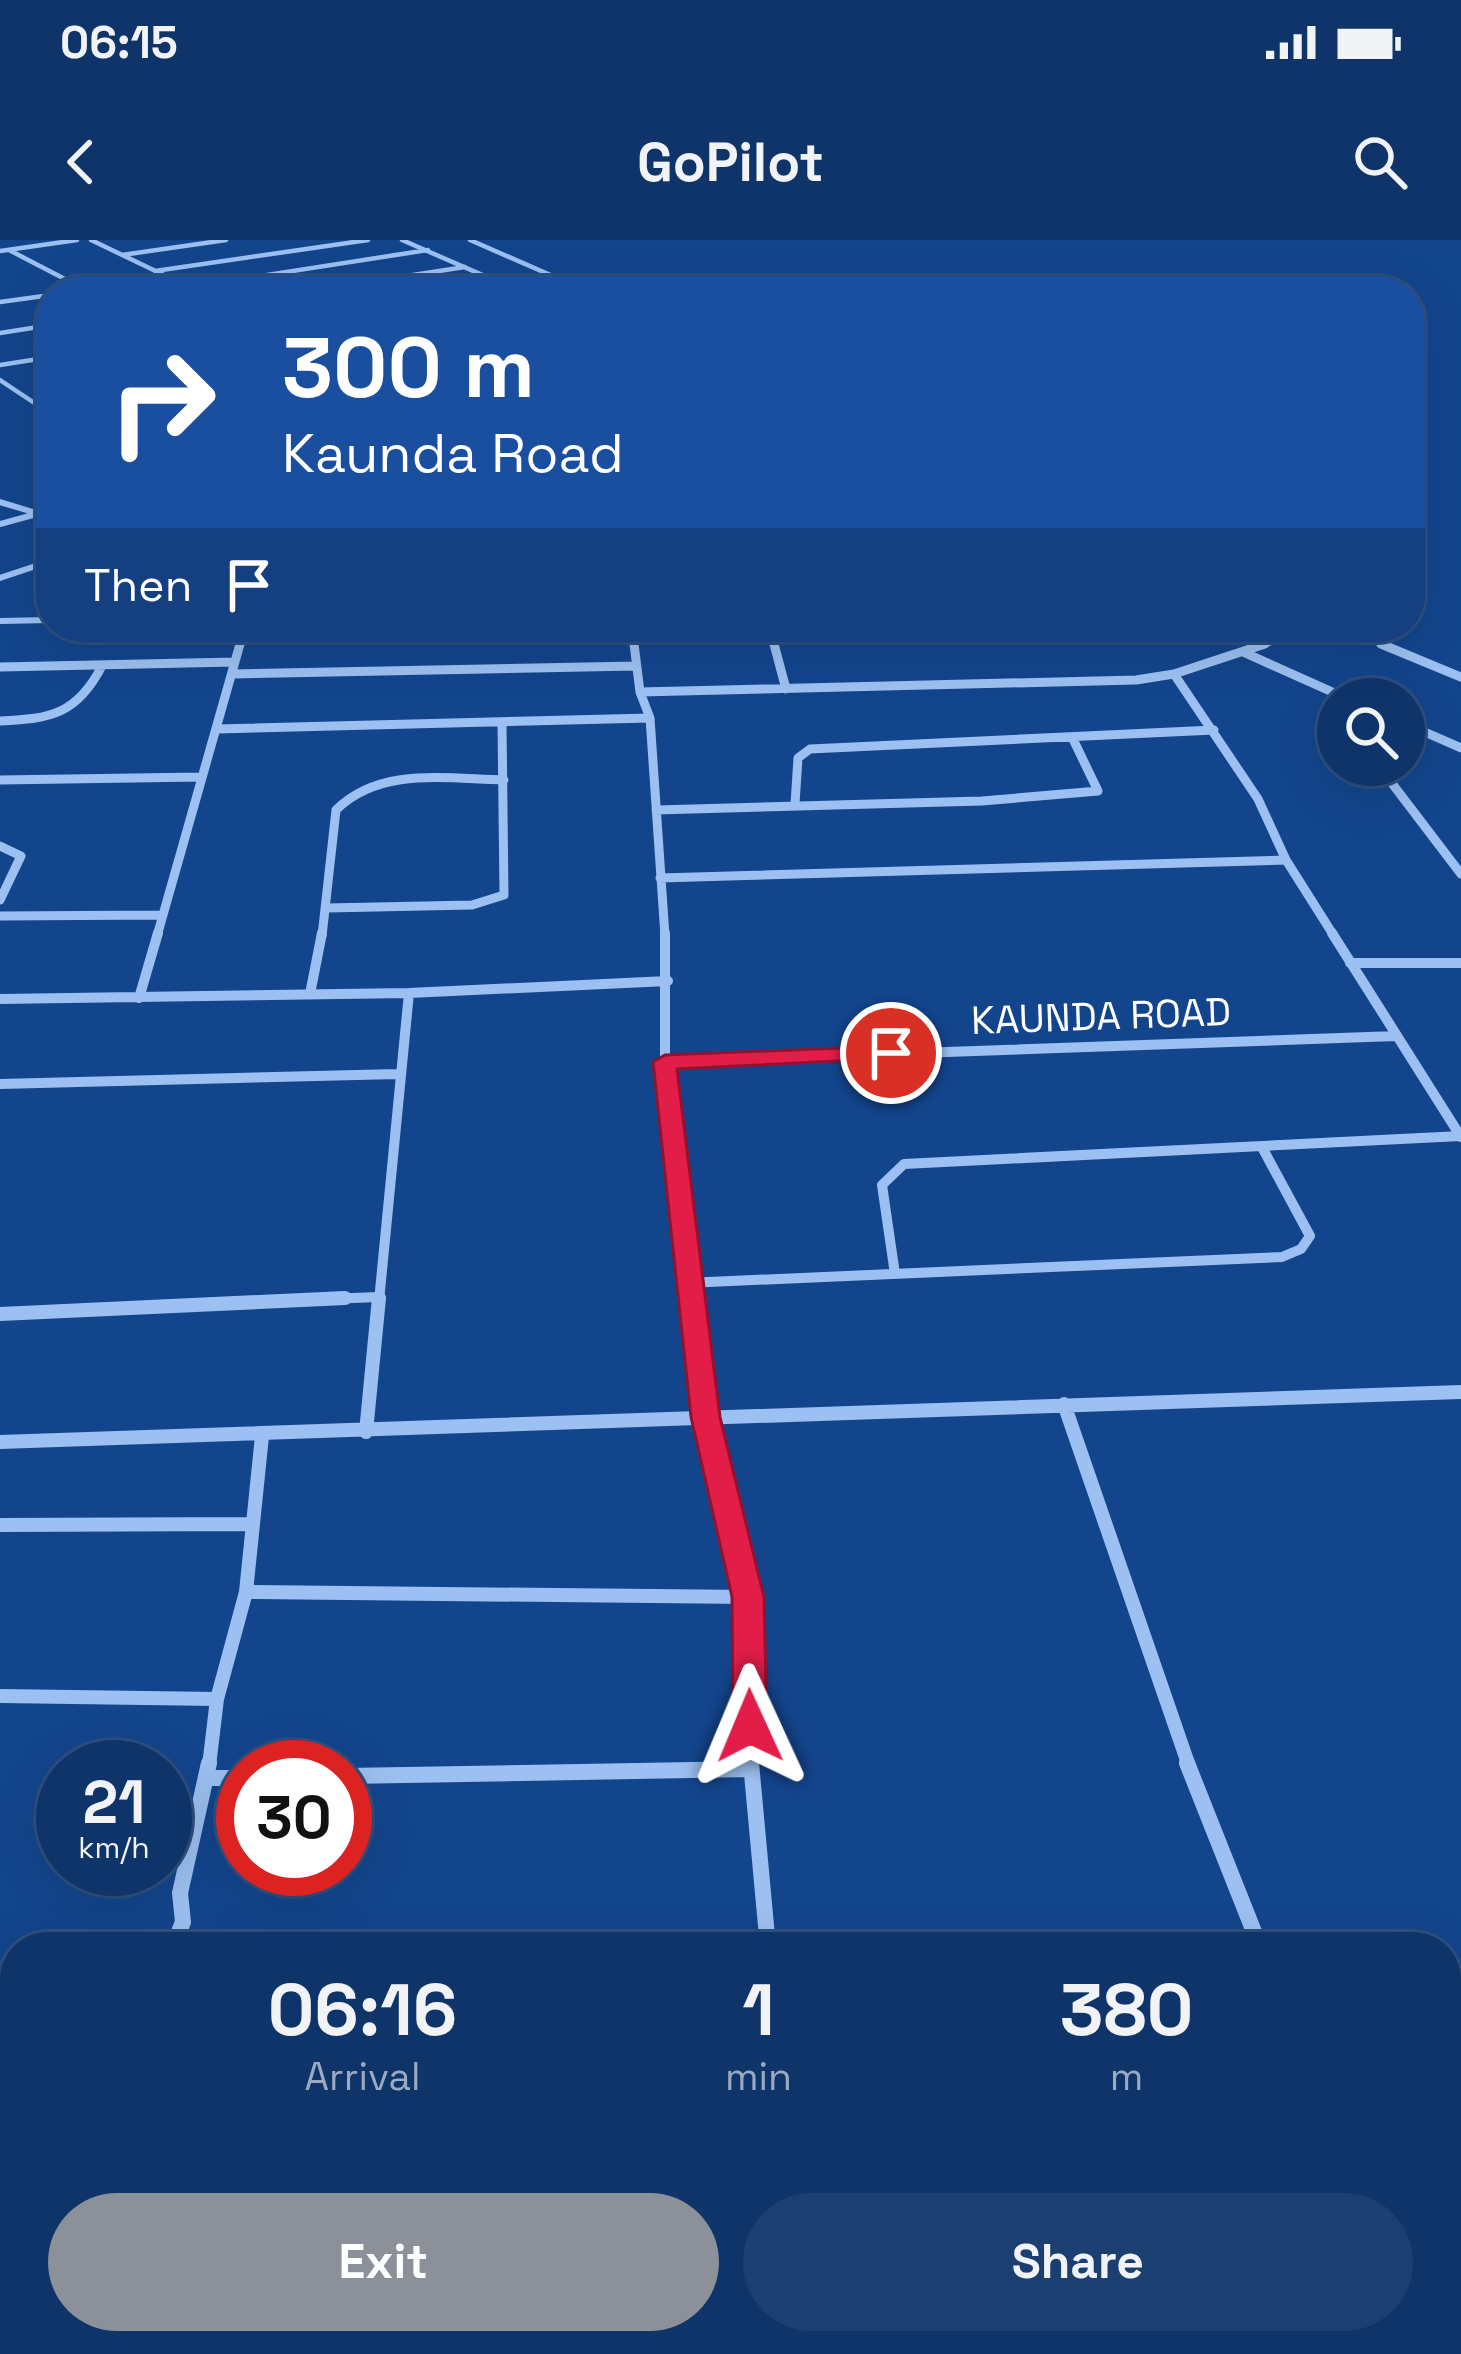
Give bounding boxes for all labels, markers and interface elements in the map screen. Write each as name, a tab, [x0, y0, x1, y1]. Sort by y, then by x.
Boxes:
text: 06:15	[60, 14, 178, 71]
text: GoPilot	[637, 128, 824, 197]
icon: back	[48, 129, 114, 195]
icon: search	[1347, 129, 1413, 195]
text: 300 m	[282, 314, 535, 422]
icon: right	[84, 324, 240, 480]
text: Kaunda Road	[282, 419, 624, 488]
icon: arrive	[216, 552, 282, 618]
text: Then	[84, 557, 192, 614]
map controls	[1317, 678, 1425, 786]
button: search	[1317, 678, 1425, 786]
street label: KAUNDA ROAD	[970, 987, 1232, 1045]
pin	[840, 1002, 942, 1104]
icon: arrive	[858, 1020, 924, 1086]
position arrow	[687, 1663, 813, 1789]
speed limit sign: 30	[216, 1740, 372, 1896]
text: 21	[83, 1764, 145, 1841]
text: km/h	[78, 1828, 150, 1867]
text: 06:16	[268, 1964, 457, 2056]
text: 1	[742, 1964, 775, 2056]
text: 380	[1060, 1964, 1193, 2056]
text: Arrival	[305, 2052, 420, 2101]
text: min	[725, 2052, 792, 2101]
text: m	[1110, 2052, 1143, 2101]
button: Exit	[48, 2193, 719, 2331]
button: Share	[743, 2193, 1413, 2331]

